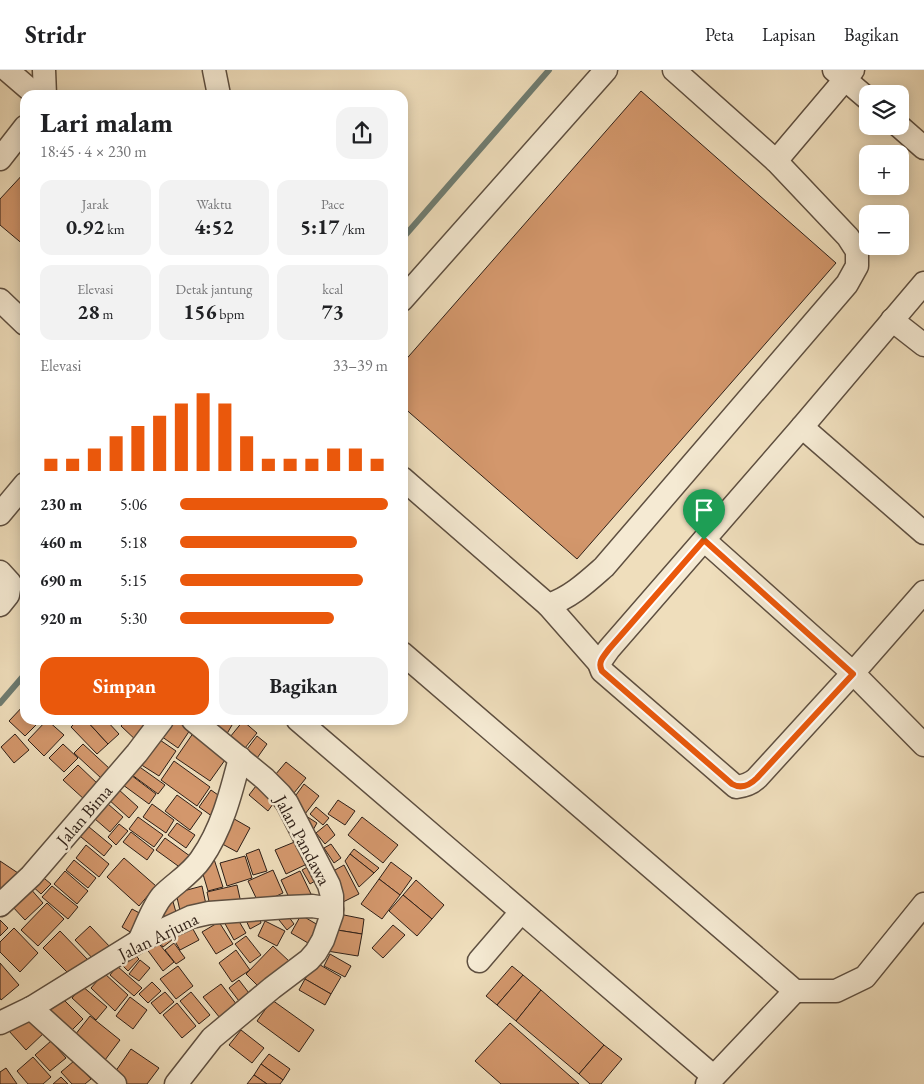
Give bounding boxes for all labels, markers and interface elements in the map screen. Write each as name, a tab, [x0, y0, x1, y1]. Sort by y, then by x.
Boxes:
text: Stridr	[25, 19, 86, 50]
text: Peta	[705, 23, 734, 46]
text: Lapisan	[762, 23, 816, 46]
text: Bagikan	[844, 23, 899, 46]
map controls	[859, 85, 909, 255]
button: layers	[859, 85, 909, 135]
text: Lari malam	[40, 104, 173, 140]
button: share	[336, 107, 388, 159]
text: 18:45 · 4 × 230 m	[40, 141, 147, 162]
button: +	[859, 145, 909, 195]
text: Jarak	[82, 195, 109, 213]
text: Waktu	[196, 195, 232, 213]
text: Pace	[321, 195, 344, 213]
button: −	[859, 205, 909, 255]
text: 0.92	[66, 213, 104, 240]
text: 4:52	[194, 213, 234, 240]
text: 5:17	[300, 213, 339, 240]
text: km	[104, 220, 125, 238]
text: /km	[339, 220, 365, 238]
text: Elevasi	[77, 280, 113, 298]
text: Detak jantung	[176, 280, 252, 298]
text: kcal	[322, 280, 343, 298]
text: 28	[77, 298, 100, 325]
text: 156	[183, 298, 217, 325]
text: 73	[322, 298, 344, 325]
text: m	[100, 305, 113, 323]
text: bpm	[217, 305, 245, 323]
text: Elevasi	[40, 355, 81, 376]
text: 33–39 m	[333, 355, 388, 376]
pin	[683, 489, 725, 540]
text: 230 m	[40, 494, 82, 515]
text: 5:06	[120, 494, 147, 515]
icon: arrive	[690, 496, 718, 524]
text: 460 m	[40, 532, 82, 553]
text: 5:18	[120, 532, 147, 553]
text: 690 m	[40, 570, 82, 591]
text: 5:15	[120, 570, 147, 591]
text: 920 m	[40, 608, 82, 629]
text: 5:30	[120, 608, 147, 629]
button: Simpan	[40, 657, 209, 715]
button: Bagikan	[219, 657, 388, 715]
street label: Jalan Bima	[50, 779, 118, 852]
street label: Jalan Pandawa	[269, 789, 337, 890]
street label: Jalan Arjuna	[112, 906, 203, 966]

